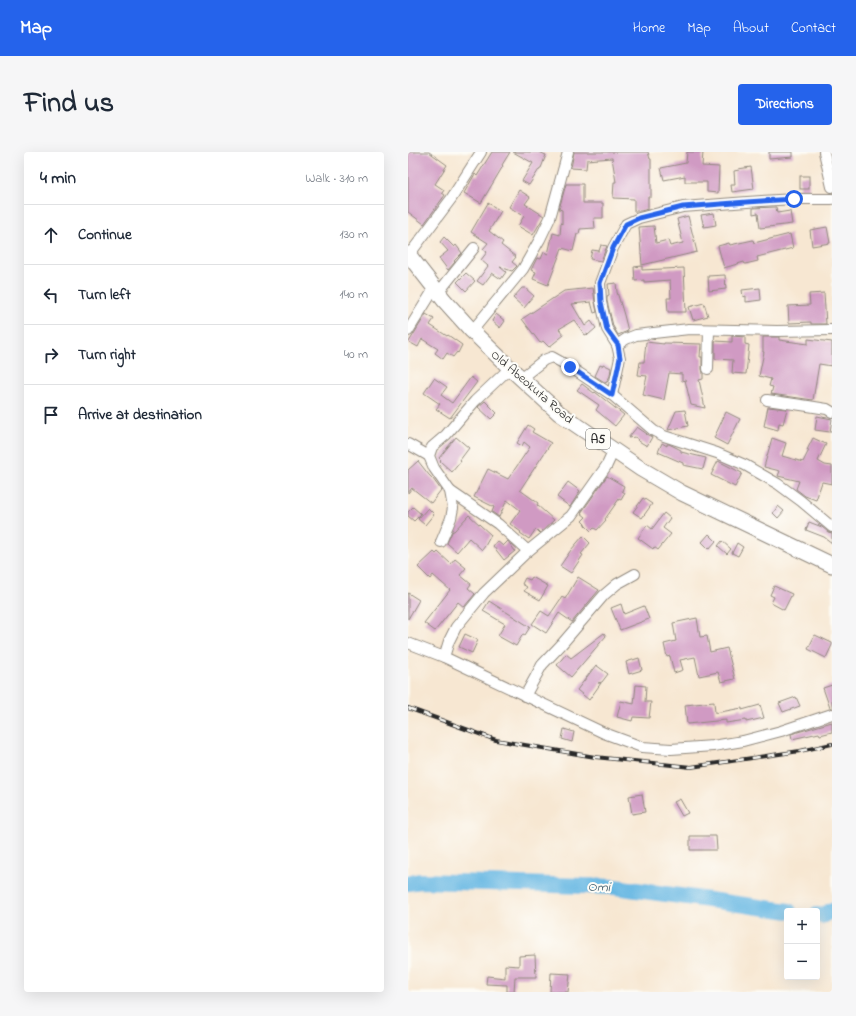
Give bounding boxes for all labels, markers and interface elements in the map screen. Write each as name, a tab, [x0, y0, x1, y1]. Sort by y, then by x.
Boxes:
text: Map	[20, 15, 52, 42]
text: Home	[633, 18, 665, 39]
text: Map	[687, 18, 711, 39]
text: About	[733, 18, 769, 39]
text: Contact	[791, 18, 836, 39]
text: Find us	[24, 84, 114, 125]
button: Directions	[738, 84, 832, 125]
text: 4 min	[40, 166, 76, 191]
text: Walk · 310 m	[305, 169, 368, 188]
route start	[785, 190, 803, 208]
icon: ahead	[40, 224, 62, 246]
text: Continue	[78, 224, 132, 246]
text: 130 m	[340, 225, 368, 244]
icon: left	[40, 284, 62, 306]
text: Turn left	[78, 284, 131, 306]
text: 140 m	[340, 285, 368, 304]
icon: right	[40, 344, 62, 366]
text: Turn right	[78, 344, 136, 366]
text: 40 m	[344, 345, 368, 364]
street label: Old Abeokuta Road	[486, 346, 578, 429]
route end	[561, 358, 579, 376]
icon: arrive	[40, 404, 62, 426]
text: Arrive at destination	[78, 404, 202, 426]
road number: A5	[586, 429, 610, 449]
water label: Omi	[587, 877, 612, 898]
map controls	[784, 908, 820, 980]
button: +	[784, 908, 820, 944]
button: −	[784, 944, 820, 980]

